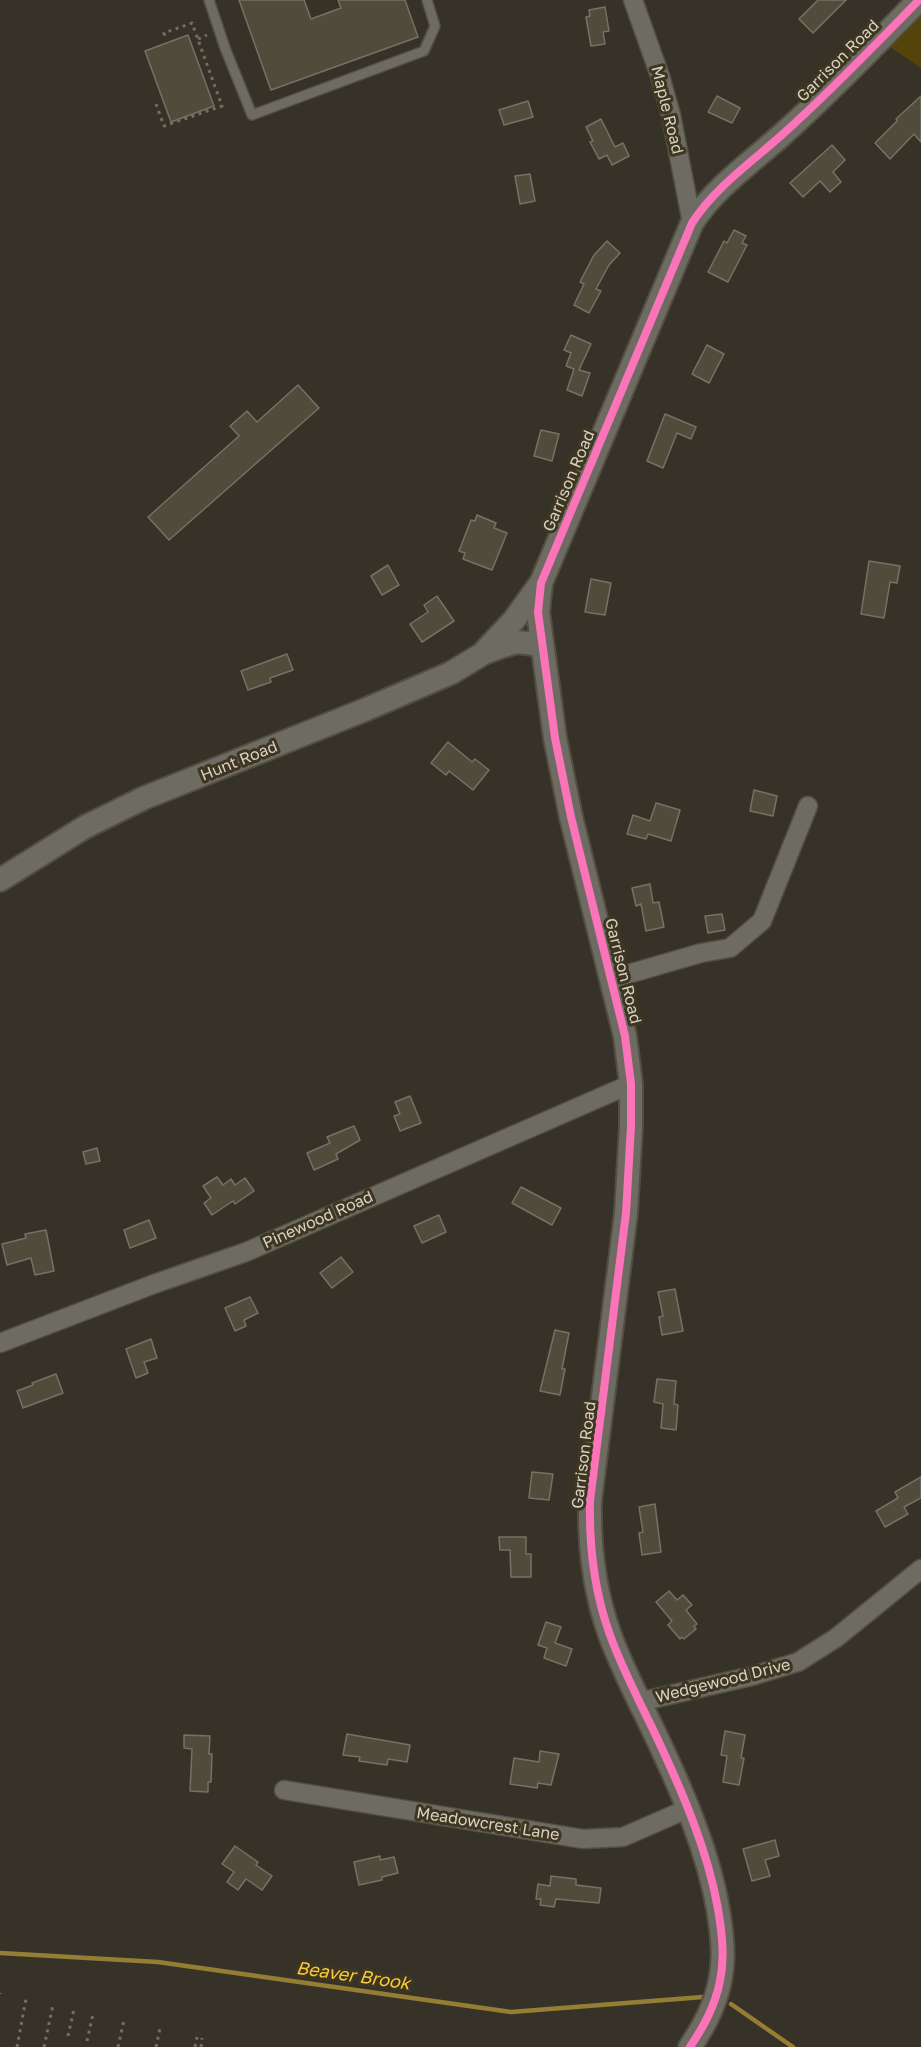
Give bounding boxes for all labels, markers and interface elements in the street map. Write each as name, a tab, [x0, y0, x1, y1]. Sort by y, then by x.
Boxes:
street label: Garrison Road	[793, 16, 883, 106]
street label: Maple Road	[647, 64, 687, 156]
street label: Garrison Road	[539, 427, 599, 535]
street label: Hunt Road	[198, 737, 280, 785]
street label: Garrison Road	[601, 916, 645, 1026]
street label: Pinewood Road	[260, 1187, 376, 1253]
street label: Garrison Road	[568, 1400, 600, 1510]
street label: Wedgewood Drive	[654, 1655, 792, 1707]
street label: Meadowcrest Lane	[415, 1803, 561, 1845]
water label: Beaver Brook	[295, 1957, 411, 1995]

